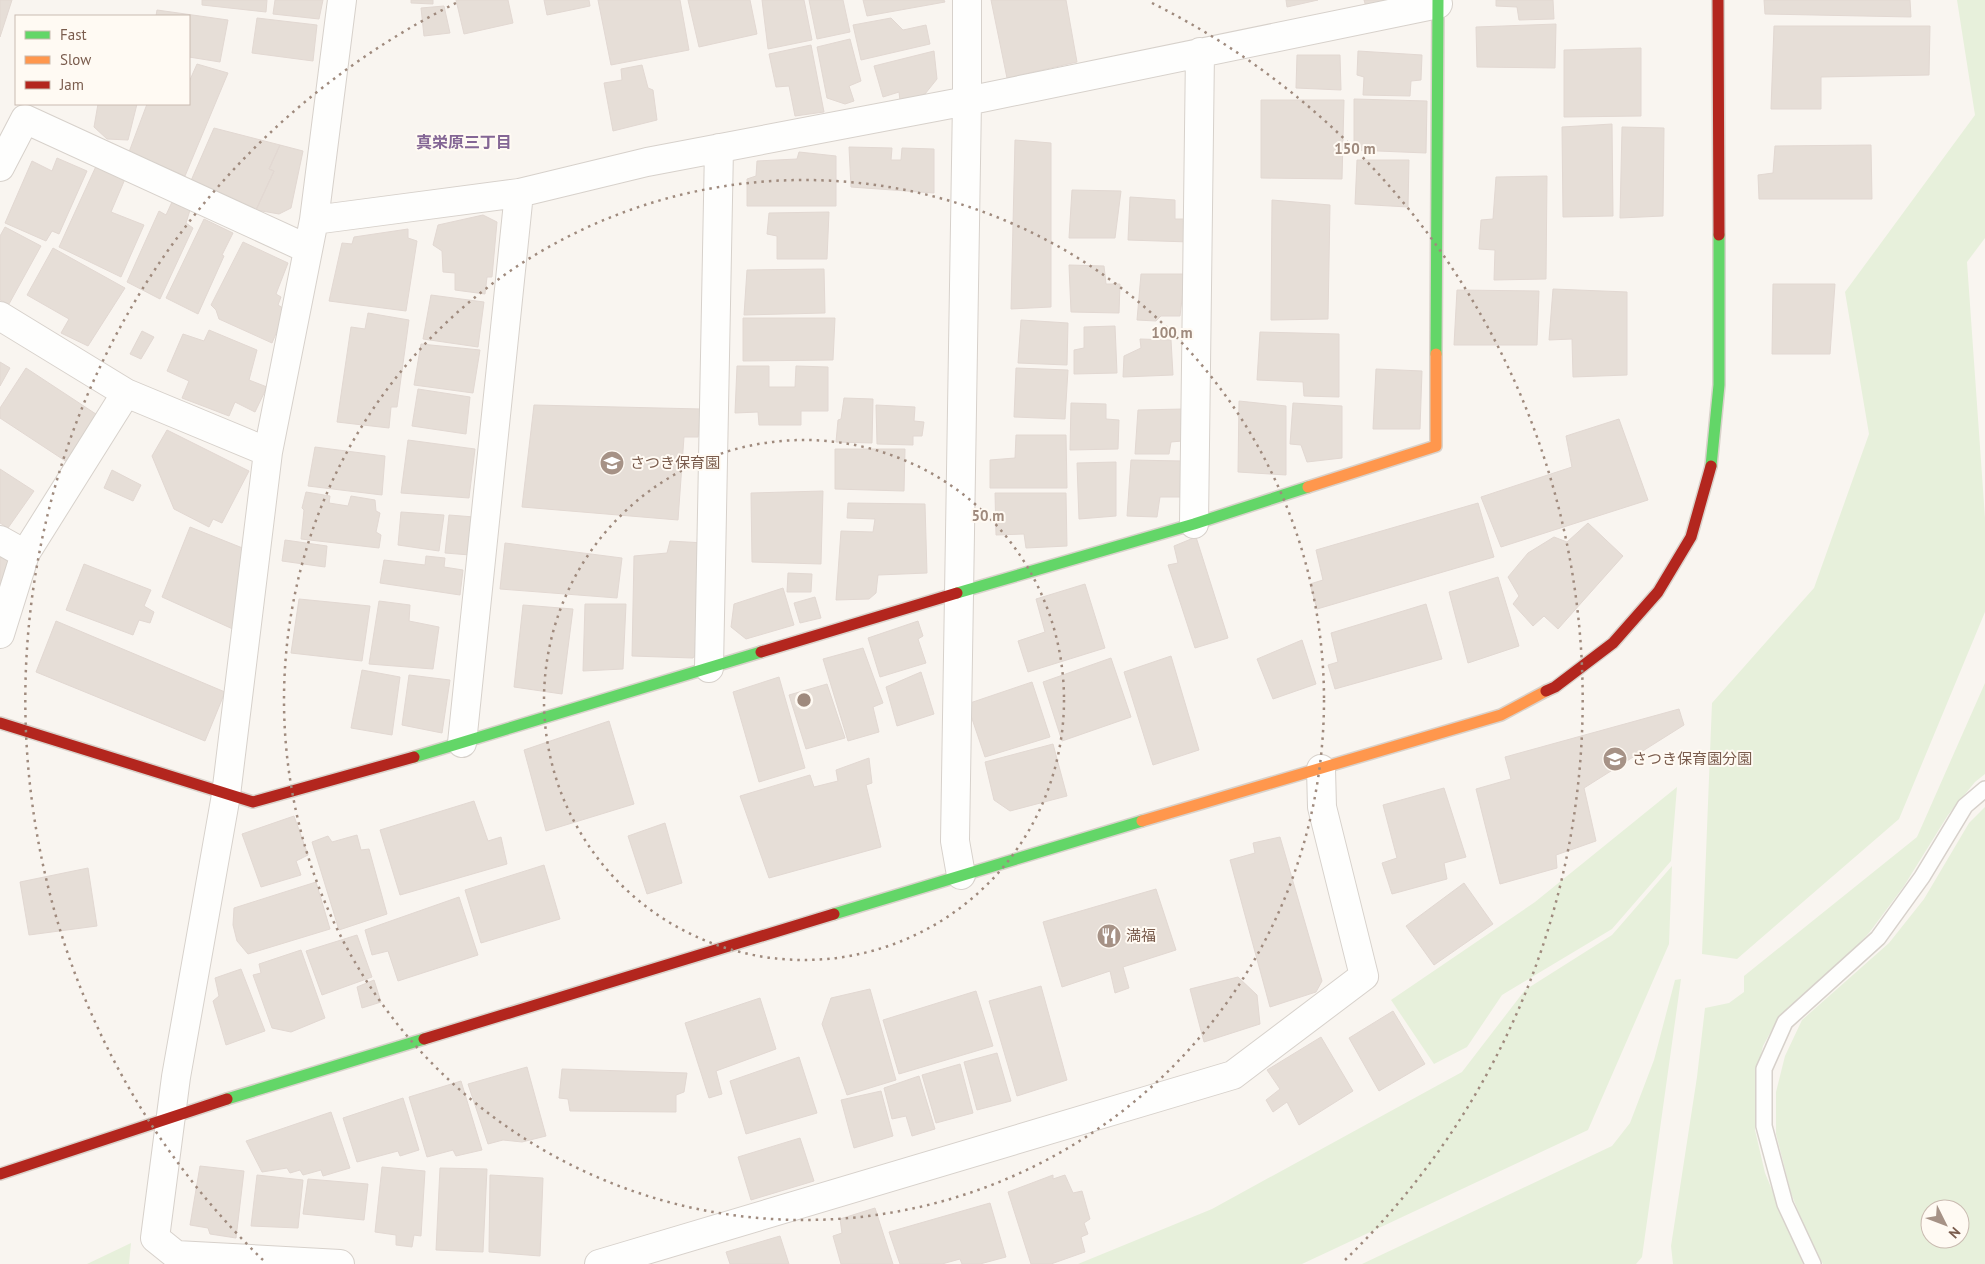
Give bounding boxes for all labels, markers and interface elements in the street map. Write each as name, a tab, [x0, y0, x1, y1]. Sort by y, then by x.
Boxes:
legend	[15, 15, 190, 105]
text: Fast	[60, 25, 87, 44]
text: Slow	[60, 50, 91, 69]
text: Jam	[59, 75, 84, 94]
district label: 真栄原三丁目	[416, 132, 512, 152]
text: 150 m	[1334, 139, 1376, 158]
text: 100 m	[1151, 323, 1193, 342]
school or university icon: さつき保育園	[599, 450, 625, 476]
place label: さつき保育園	[630, 453, 720, 472]
text: 50 m	[972, 506, 1004, 525]
centre of rings	[795, 691, 813, 709]
school or university icon: さつき保育園分園	[1602, 746, 1628, 772]
place label: さつき保育園分園	[1632, 749, 1752, 768]
restaurant icon: 満福	[1096, 923, 1122, 949]
place label: 満福	[1126, 926, 1156, 945]
north arrow	[1920, 1199, 1970, 1249]
text: N	[1945, 1223, 1964, 1242]

